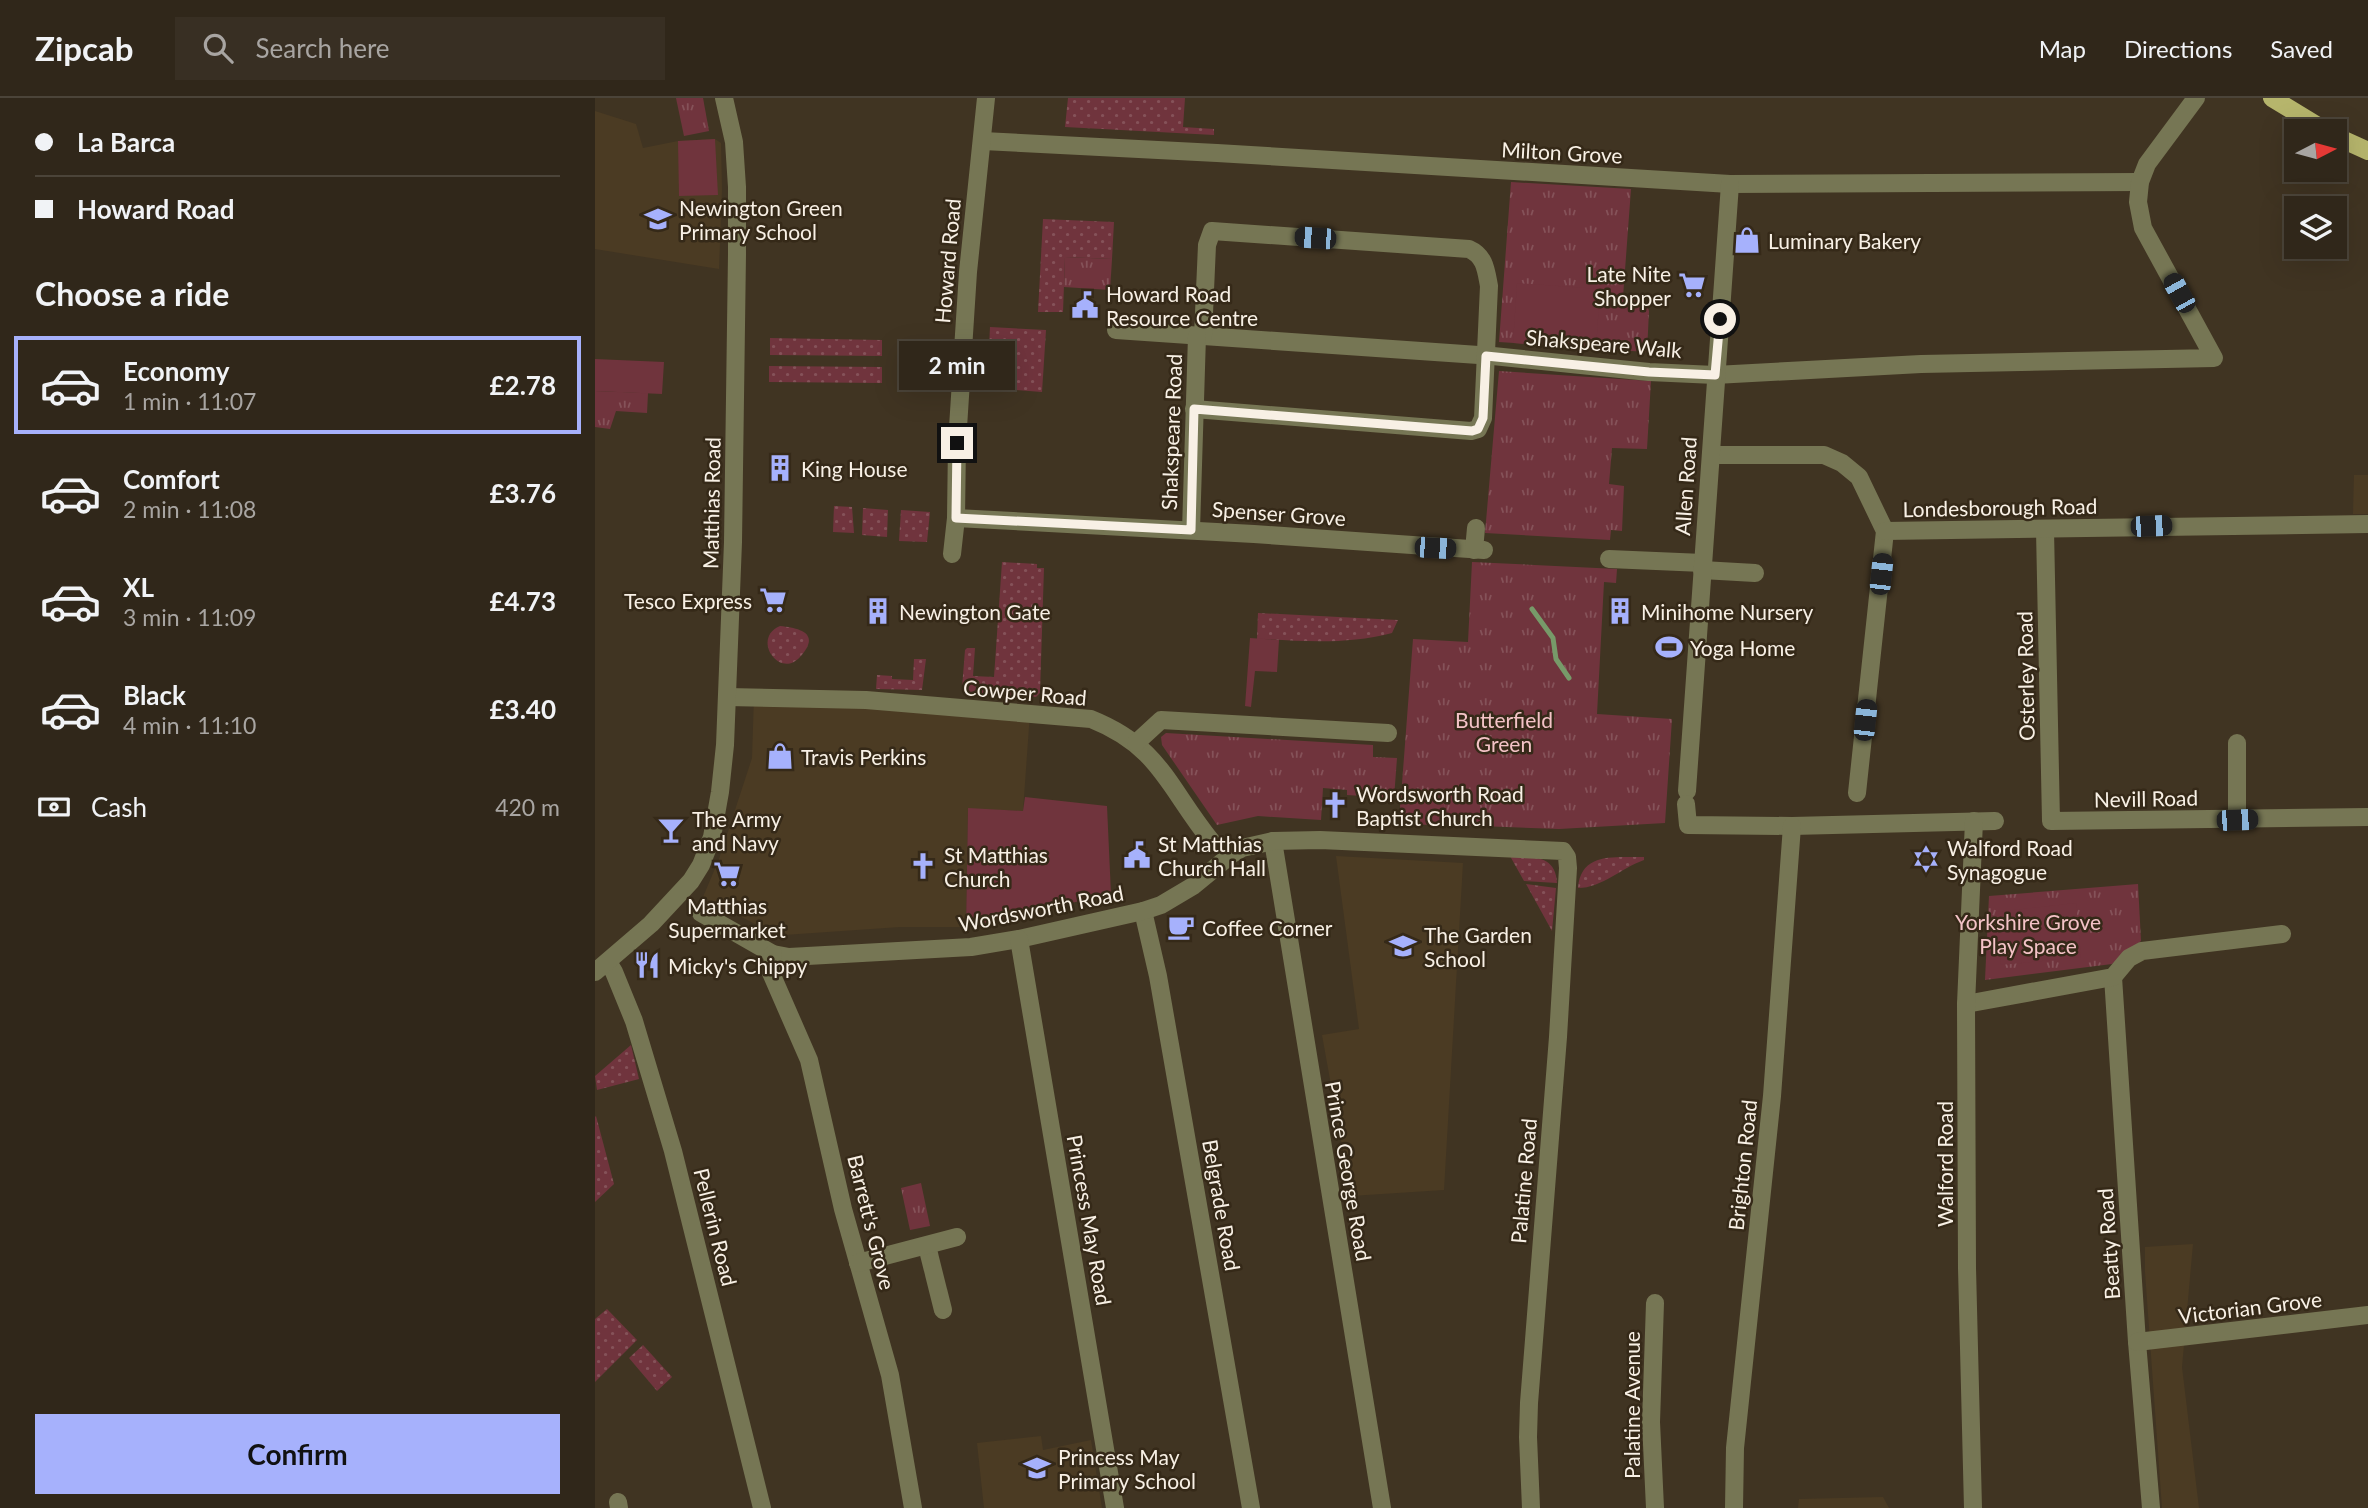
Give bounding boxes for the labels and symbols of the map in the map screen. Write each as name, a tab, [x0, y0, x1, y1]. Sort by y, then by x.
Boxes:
north arrow	[2284, 119, 2347, 182]
street label: Milton Grove	[1501, 136, 1623, 168]
place label: Newington Green Primary School	[679, 195, 843, 244]
street label: Howard Road	[929, 198, 965, 324]
school or university icon: Newington Green Primary School	[643, 204, 673, 234]
shop icon: Luminary Bakery	[1732, 225, 1762, 255]
car	[1294, 226, 1337, 250]
place label: Luminary Bakery	[1768, 228, 1921, 253]
place label: Late Nite Shopper	[1586, 261, 1671, 310]
supermarket icon: Late Nite Shopper	[1677, 270, 1707, 300]
car	[2160, 270, 2199, 316]
place label: Howard Road Resource Centre	[1106, 281, 1258, 330]
public building icon: Howard Road Resource Centre	[1070, 290, 1100, 320]
route start	[1704, 303, 1736, 335]
street label: Shakspeare Walk	[1525, 324, 1683, 362]
callout: 2 min	[899, 342, 1015, 390]
street label: Shakspeare Road	[1156, 353, 1186, 511]
route end	[941, 427, 973, 459]
street label: Allen Road	[1669, 436, 1701, 536]
street label: Matthias Road	[697, 437, 725, 569]
building icon: King House	[765, 453, 795, 483]
place label: King House	[801, 456, 907, 481]
street label: Londesborough Road	[1902, 493, 2098, 521]
street label: Spenser Grove	[1211, 496, 1347, 530]
car	[2130, 515, 2173, 537]
car	[1414, 536, 1457, 560]
car	[1869, 552, 1894, 596]
supermarket icon: Tesco Express	[758, 585, 788, 615]
place label: Tesco Express	[624, 588, 752, 613]
building icon: Newington Gate	[863, 596, 893, 626]
building icon: Minihome Nursery	[1605, 596, 1635, 626]
place label: Newington Gate	[899, 599, 1050, 624]
place label: Minihome Nursery	[1641, 599, 1813, 624]
street label: Osterley Road	[2011, 611, 2039, 741]
sports icon: Yoga Home	[1654, 632, 1684, 662]
place label: Yoga Home	[1690, 635, 1795, 660]
street label: Cowper Road	[962, 674, 1088, 710]
car	[1853, 698, 1878, 742]
park label: Butterfield Green	[1455, 707, 1553, 756]
shop icon: Travis Perkins	[765, 741, 795, 771]
place label: Travis Perkins	[801, 744, 926, 769]
place label: Wordsworth Road Baptist Church	[1356, 781, 1524, 830]
street label: Nevill Road	[2094, 785, 2198, 811]
church icon: Wordsworth Road Baptist Church	[1320, 790, 1350, 820]
place label: The Army and Navy	[692, 806, 782, 855]
car	[2216, 809, 2259, 831]
bar icon: The Army and Navy	[656, 815, 686, 845]
place label: St Matthias Church Hall	[1158, 831, 1266, 880]
place label: Walford Road Synagogue	[1947, 835, 2073, 884]
public building icon: St Matthias Church Hall	[1122, 840, 1152, 870]
place label: St Matthias Church	[944, 842, 1048, 891]
synagogue icon: Walford Road Synagogue	[1911, 844, 1941, 874]
church icon: St Matthias Church	[908, 851, 938, 881]
supermarket icon: Matthias Supermarket	[712, 859, 742, 889]
street label: Wordsworth Road	[956, 880, 1126, 936]
place label: Matthias Supermarket	[668, 893, 786, 942]
park label: Yorkshire Grove Play Space	[1955, 909, 2101, 958]
cafe icon: Coffee Corner	[1166, 912, 1196, 942]
place label: Coffee Corner	[1202, 915, 1333, 940]
place label: The Garden School	[1424, 922, 1532, 971]
school or university icon: The Garden School	[1388, 931, 1418, 961]
restaurant icon: Micky's Chippy	[632, 950, 662, 980]
place label: Micky's Chippy	[668, 953, 808, 978]
street label: Prince George Road	[1321, 1079, 1377, 1263]
street label: Brighton Road	[1723, 1098, 1761, 1232]
street label: Walford Road	[1932, 1101, 1957, 1227]
street label: Palatine Road	[1505, 1117, 1541, 1245]
street label: Princess May Road	[1063, 1133, 1117, 1307]
street label: Belgrade Road	[1198, 1137, 1246, 1273]
street label: Barrett's Grove	[843, 1152, 901, 1292]
street label: Pellerin Road	[689, 1166, 743, 1288]
street label: Beatty Road	[2092, 1188, 2124, 1300]
street label: Victorian Grove	[2177, 1286, 2323, 1328]
street label: Palatine Avenue	[1619, 1331, 1644, 1479]
place label: Princess May Primary School	[1058, 1444, 1196, 1493]
school or university icon: Princess May Primary School	[1022, 1453, 1052, 1483]

